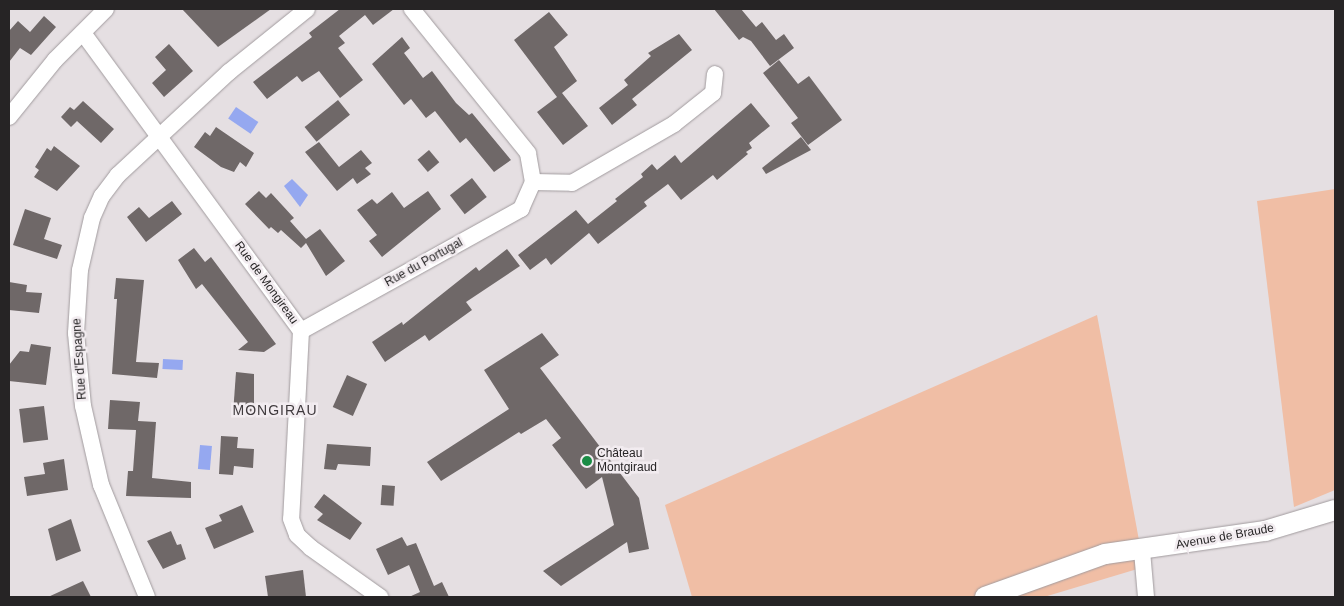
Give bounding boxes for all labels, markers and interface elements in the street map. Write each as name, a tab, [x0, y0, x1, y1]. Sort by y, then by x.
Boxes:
street label: Rue du Portugal	[383, 236, 465, 290]
street label: Rue de Mongireau	[231, 239, 301, 327]
street label: Rue d'Espagne	[70, 318, 90, 400]
district label: MONGIRAU	[232, 402, 318, 418]
place label: Château Montgiraud	[597, 447, 657, 475]
marker: Château Montgiraud	[581, 455, 593, 467]
street label: Avenue de Braude	[1175, 521, 1275, 553]

